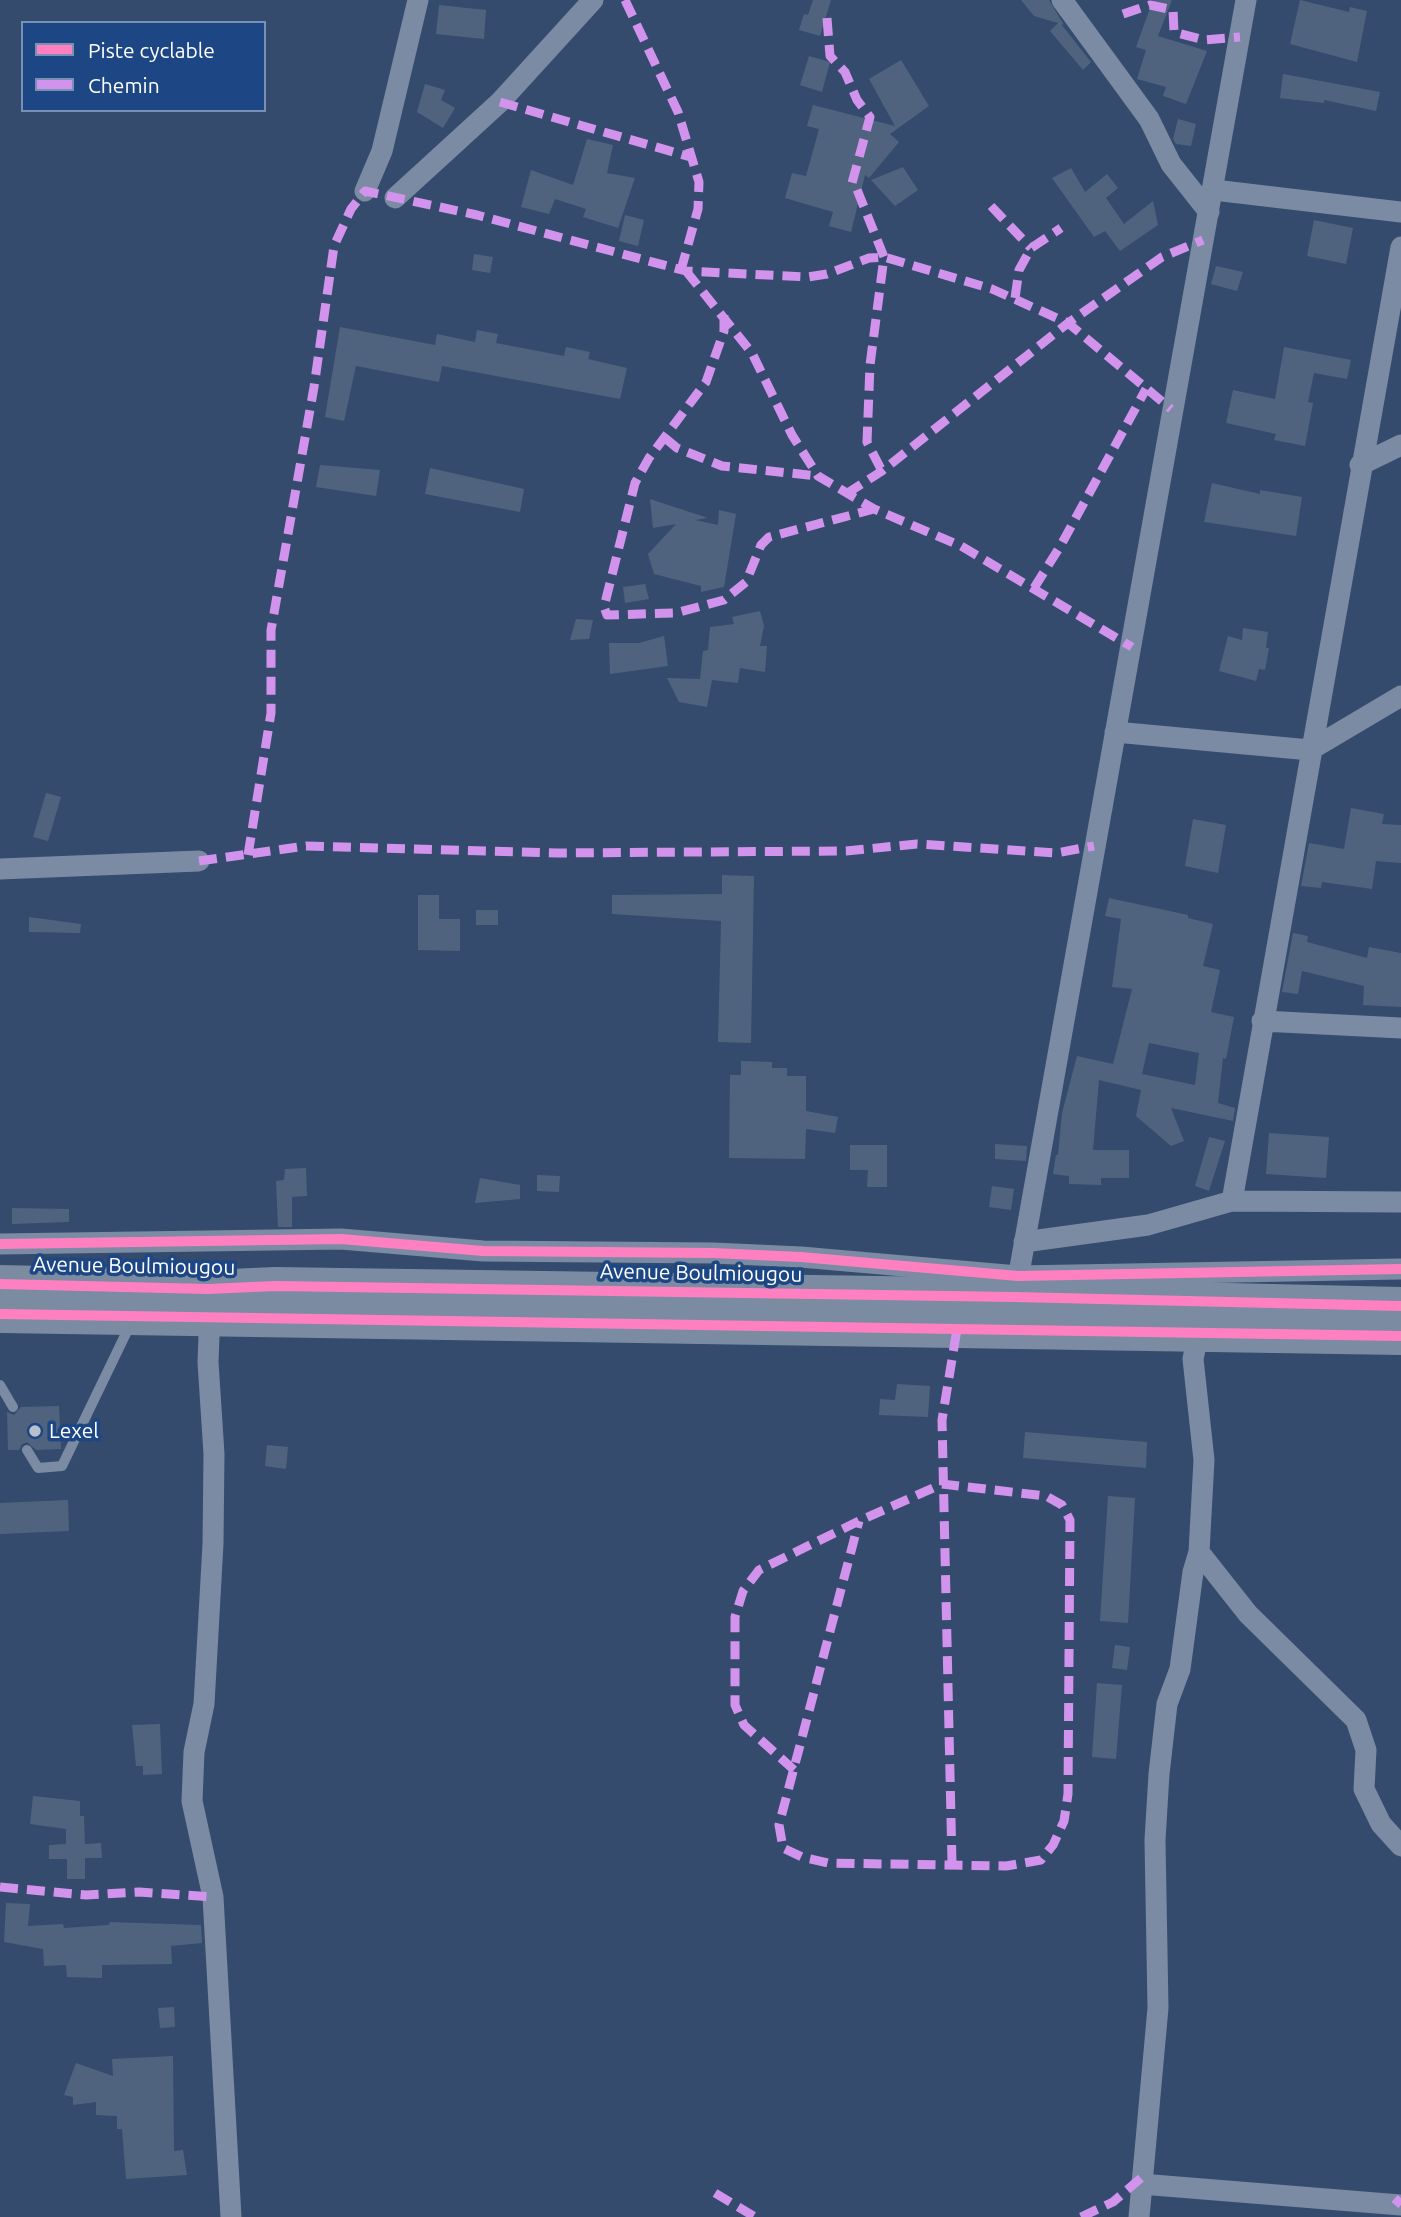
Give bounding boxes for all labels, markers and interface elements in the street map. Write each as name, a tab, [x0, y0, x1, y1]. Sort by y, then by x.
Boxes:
legend	[21, 21, 266, 112]
text: Piste cyclable	[88, 38, 215, 62]
text: Chemin	[88, 73, 160, 97]
street label: Avenue Boulmiougou	[33, 1252, 235, 1280]
street label: Avenue Boulmiougou	[600, 1259, 802, 1287]
place label: Lexel	[49, 1418, 99, 1444]
marker: Lexel	[27, 1423, 43, 1439]

